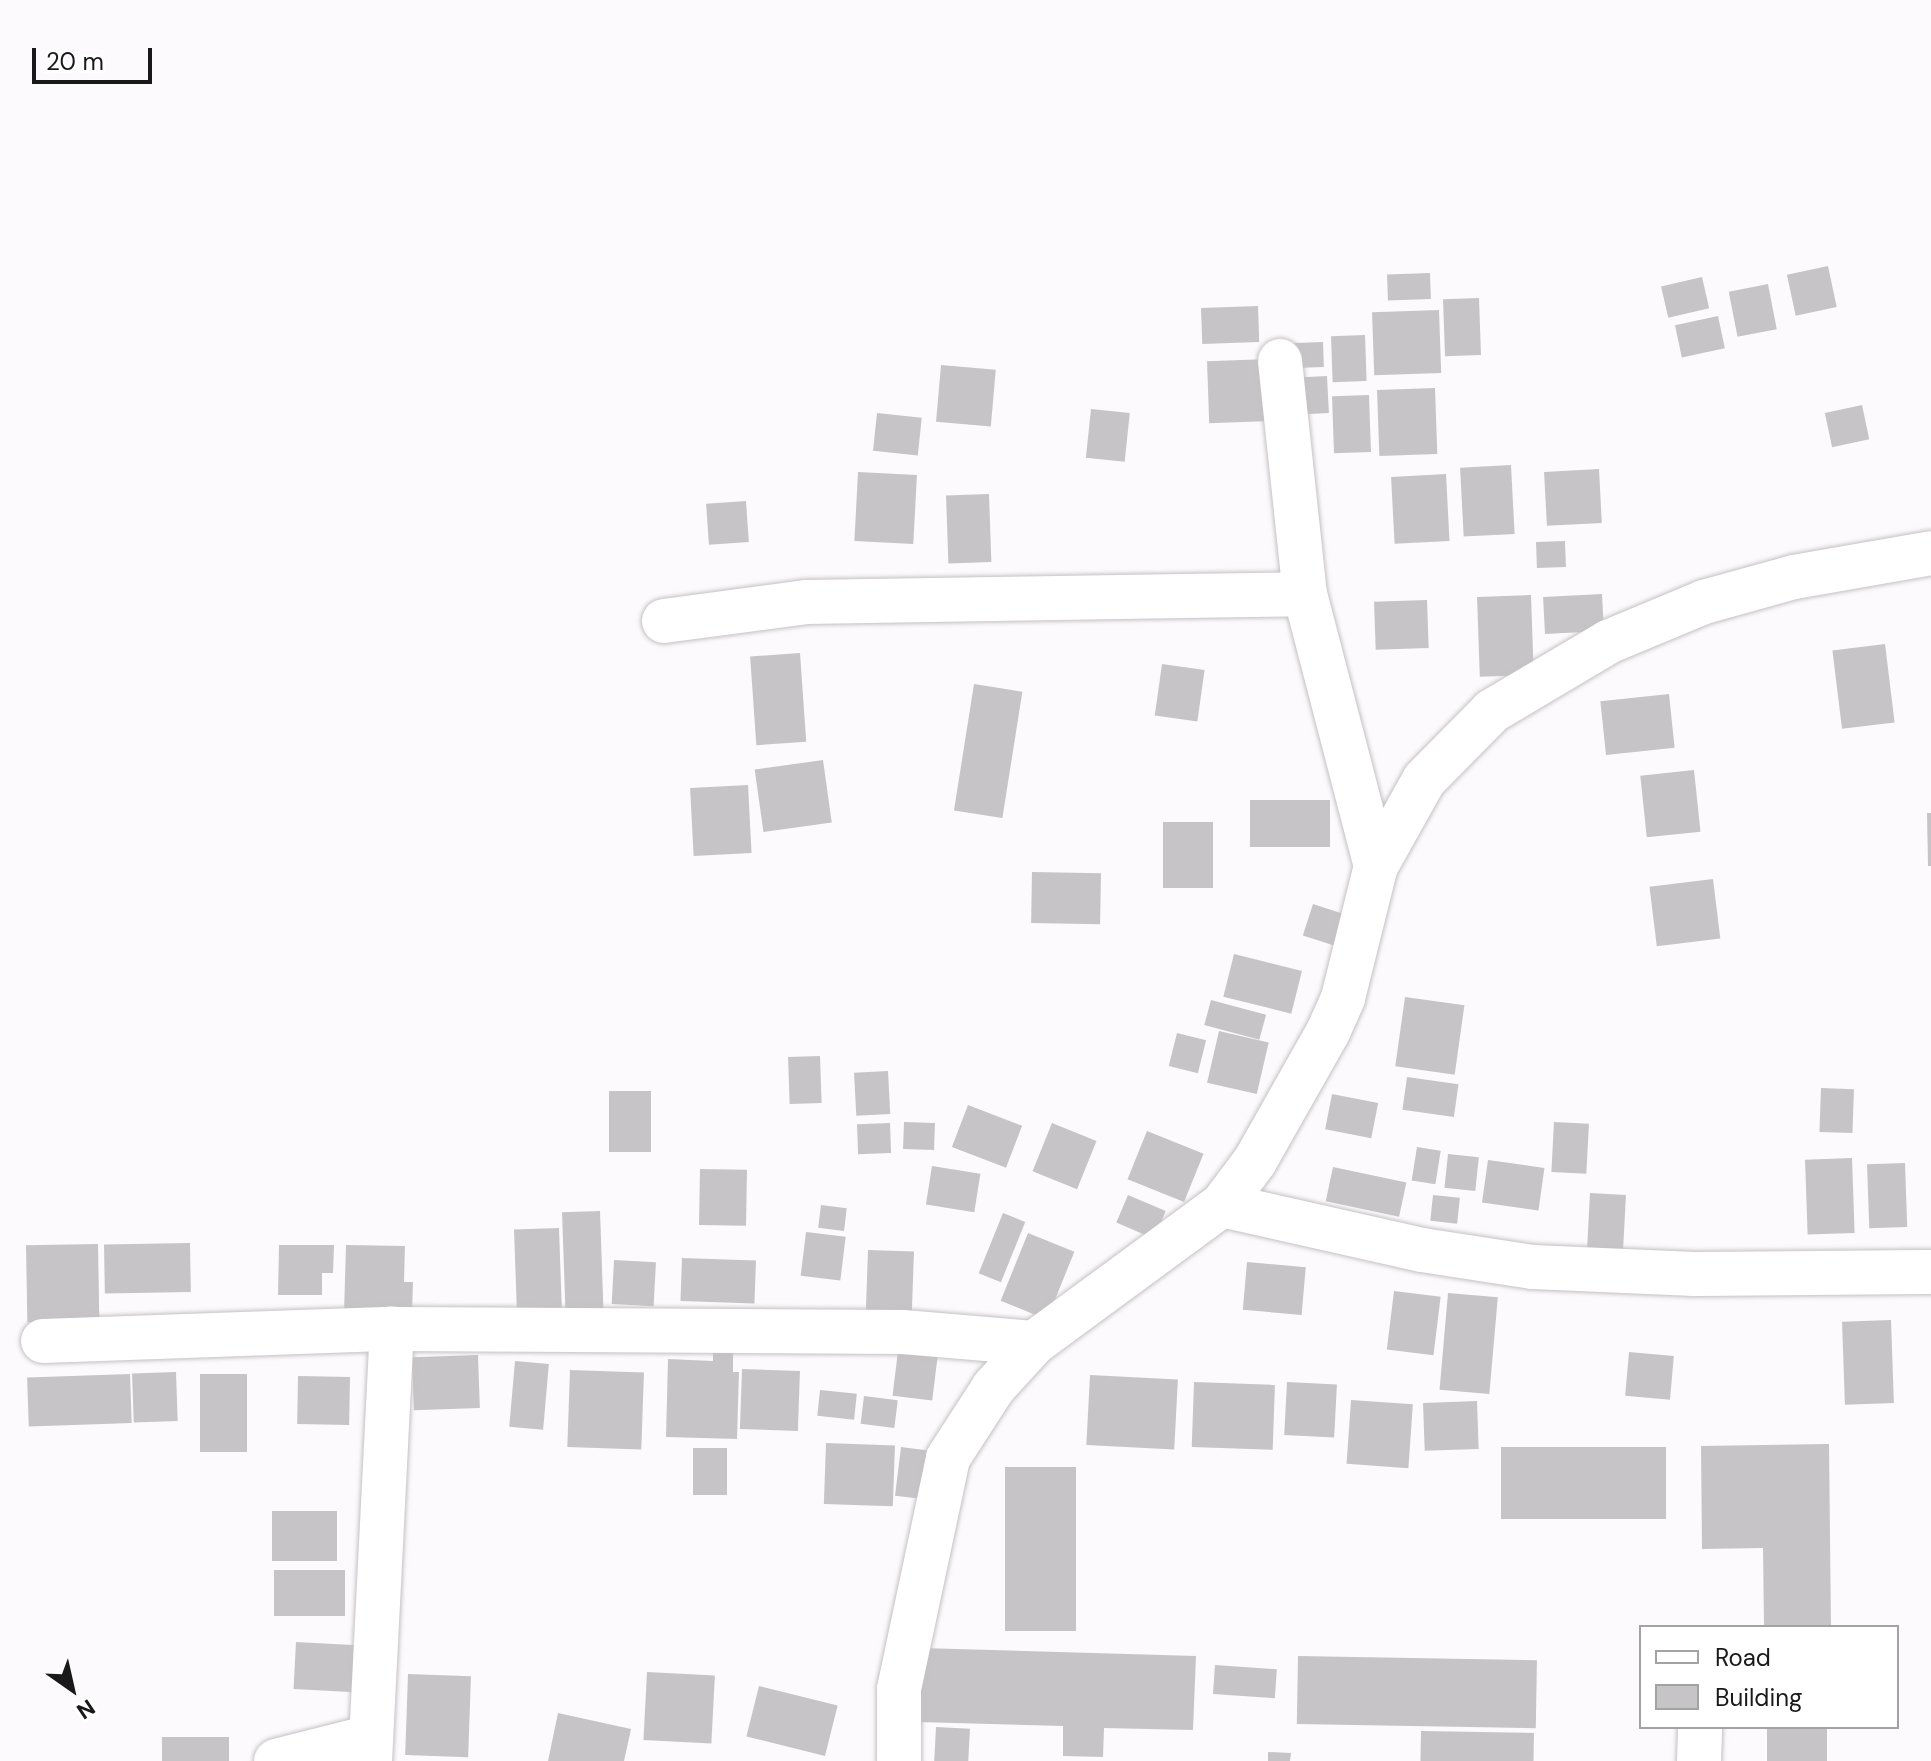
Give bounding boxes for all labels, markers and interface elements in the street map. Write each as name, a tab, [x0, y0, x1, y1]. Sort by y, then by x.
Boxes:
scale bar	[36, 32, 156, 82]
text: 20 m	[46, 46, 104, 77]
legend	[1639, 1625, 1899, 1729]
text: Road	[1715, 1642, 1771, 1673]
north arrow	[32, 1649, 112, 1729]
text: Building	[1715, 1682, 1802, 1713]
text: N	[71, 1693, 100, 1726]

